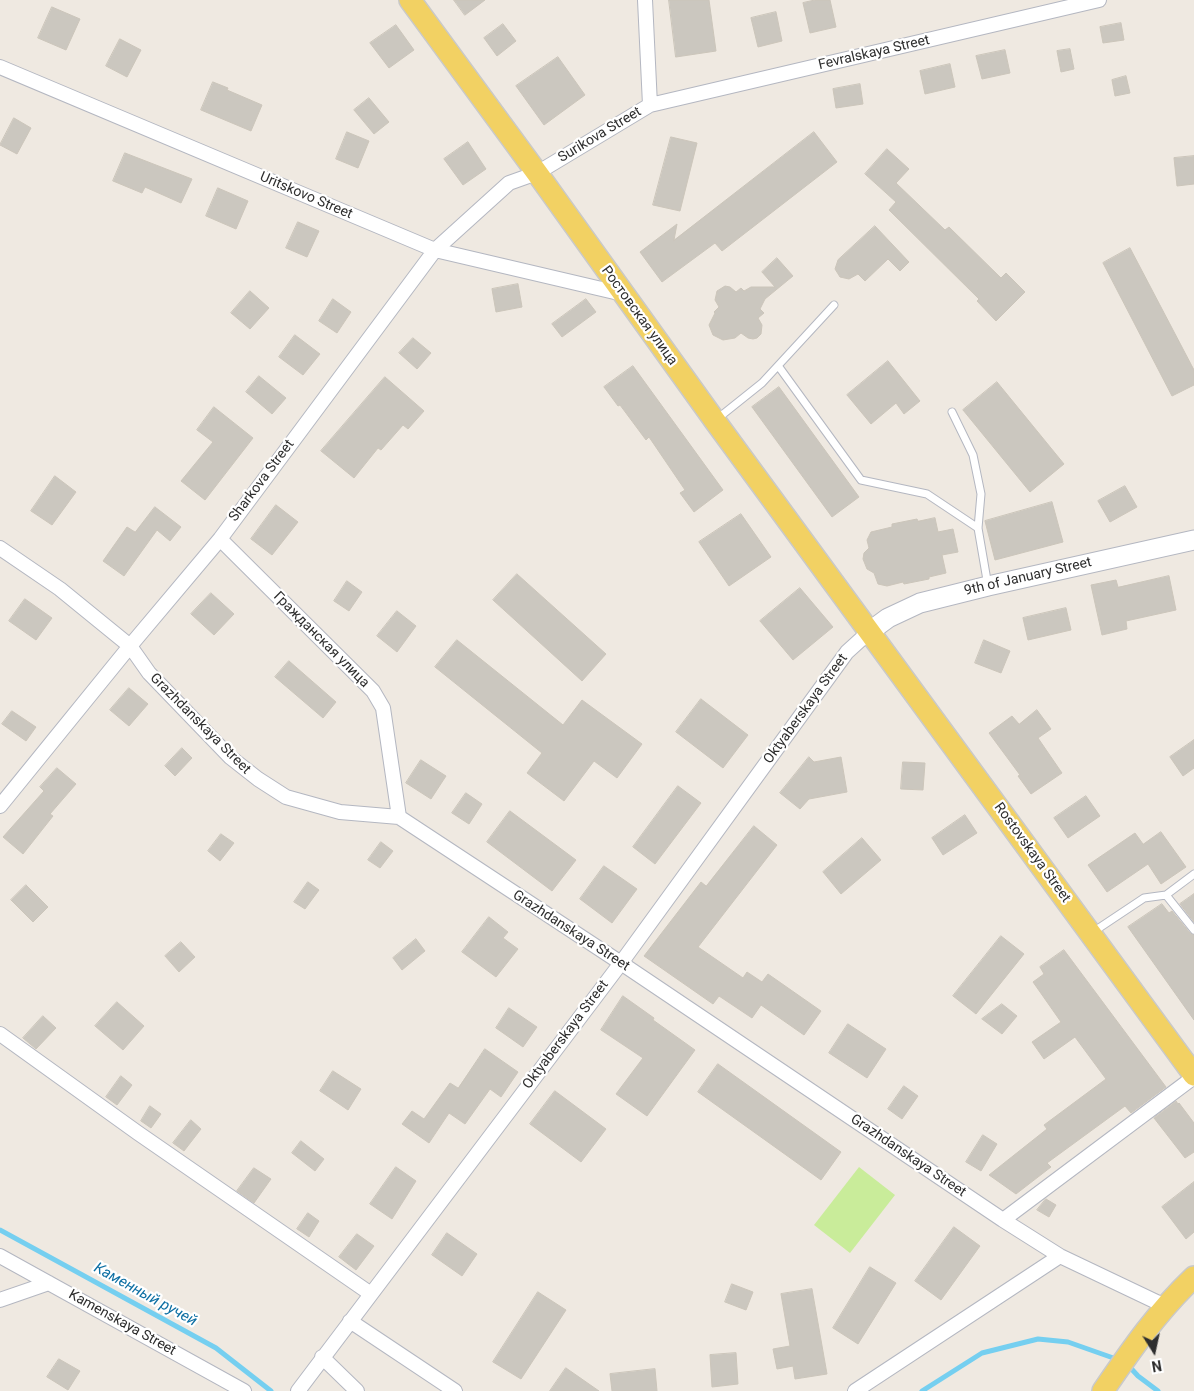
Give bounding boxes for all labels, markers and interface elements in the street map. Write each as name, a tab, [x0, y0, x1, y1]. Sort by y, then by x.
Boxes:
street label: Fevralskaya Street	[817, 32, 931, 74]
street label: Surikova Street	[555, 104, 645, 166]
street label: Uritskovo Street	[257, 169, 355, 223]
street label: Ростовская улица	[597, 263, 681, 369]
street label: Sharkova Street	[226, 437, 298, 525]
street label: 9th of January Street	[963, 554, 1093, 600]
street label: Гражданская улица	[270, 589, 372, 691]
street label: Oktyaberskaya Street	[760, 651, 852, 767]
street label: Grazhdanskaya Street	[146, 670, 254, 778]
street label: Rostovskaya Street	[990, 800, 1074, 906]
street label: Grazhdanskaya Street	[509, 887, 633, 975]
street label: Oktyaberskaya Street	[520, 977, 612, 1093]
street label: Grazhdanskaya Street	[847, 1111, 969, 1201]
water label: Каменный ручей	[90, 1259, 200, 1331]
street label: Kamenskaya Street	[65, 1287, 179, 1359]
north arrow	[1129, 1326, 1179, 1376]
text: N	[1150, 1357, 1163, 1375]

